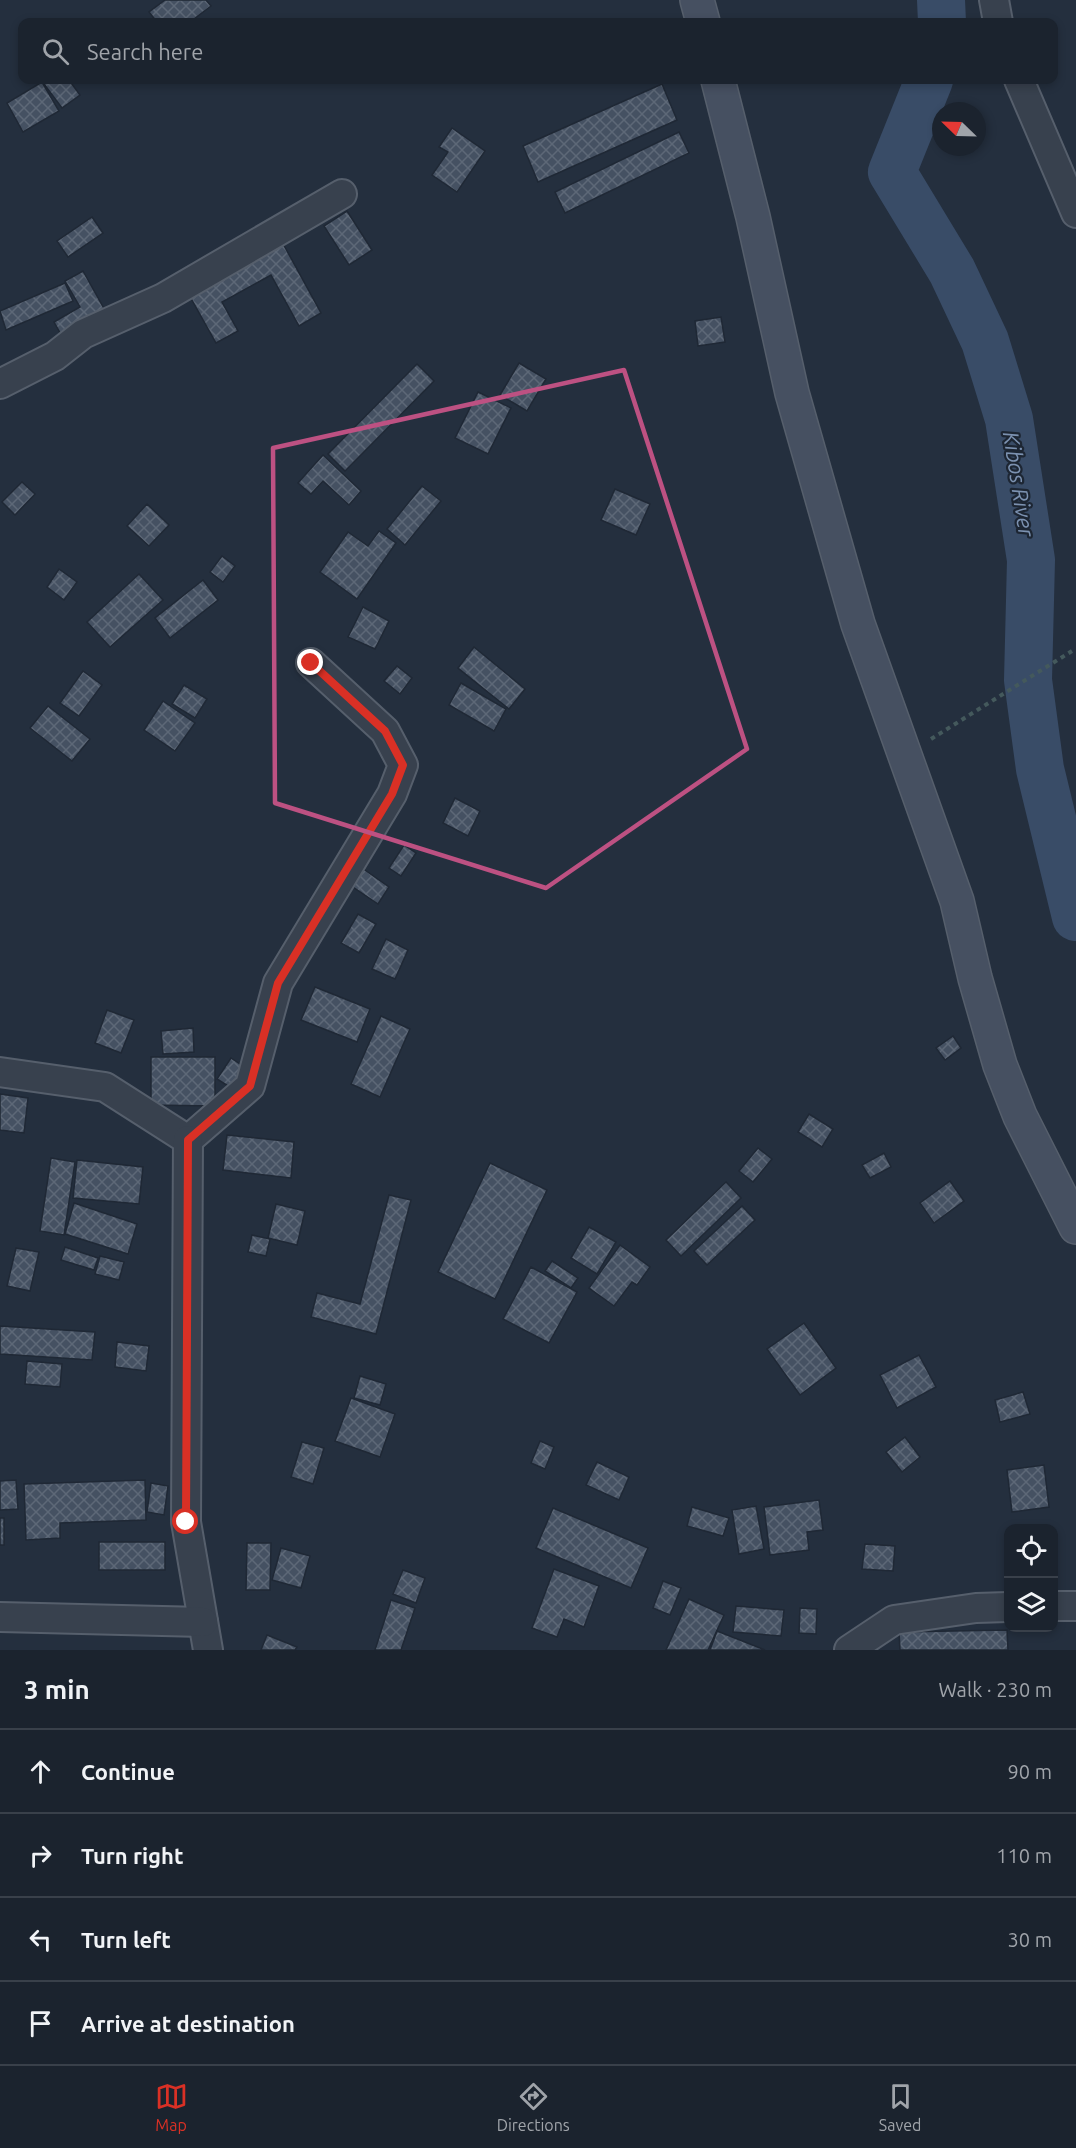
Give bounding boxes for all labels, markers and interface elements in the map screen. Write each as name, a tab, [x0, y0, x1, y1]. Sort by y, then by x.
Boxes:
search box	[18, 18, 1058, 84]
icon: search	[39, 35, 72, 68]
text: Search here	[87, 39, 203, 64]
north arrow	[932, 102, 986, 156]
water label: Kibos River	[999, 430, 1040, 539]
route end	[297, 649, 323, 675]
route start	[172, 1508, 198, 1534]
map controls	[1004, 1524, 1058, 1632]
button: locate	[1004, 1524, 1058, 1578]
button: layers	[1004, 1578, 1058, 1632]
text: 3 min	[24, 1675, 90, 1704]
text: Walk · 230 m	[939, 1678, 1052, 1701]
icon: ahead	[24, 1755, 57, 1788]
text: Continue	[81, 1759, 175, 1784]
text: 90 m	[1008, 1760, 1052, 1783]
icon: right	[24, 1839, 57, 1872]
text: Turn right	[81, 1843, 183, 1868]
text: 110 m	[996, 1844, 1052, 1867]
icon: left	[24, 1923, 57, 1956]
text: Turn left	[81, 1927, 171, 1952]
text: 30 m	[1008, 1928, 1052, 1951]
icon: arrive	[24, 2007, 57, 2040]
text: Arrive at destination	[81, 2011, 295, 2036]
tab: Map	[155, 2080, 188, 2134]
tab: Directions	[497, 2080, 570, 2134]
tab: Saved	[879, 2080, 921, 2134]

